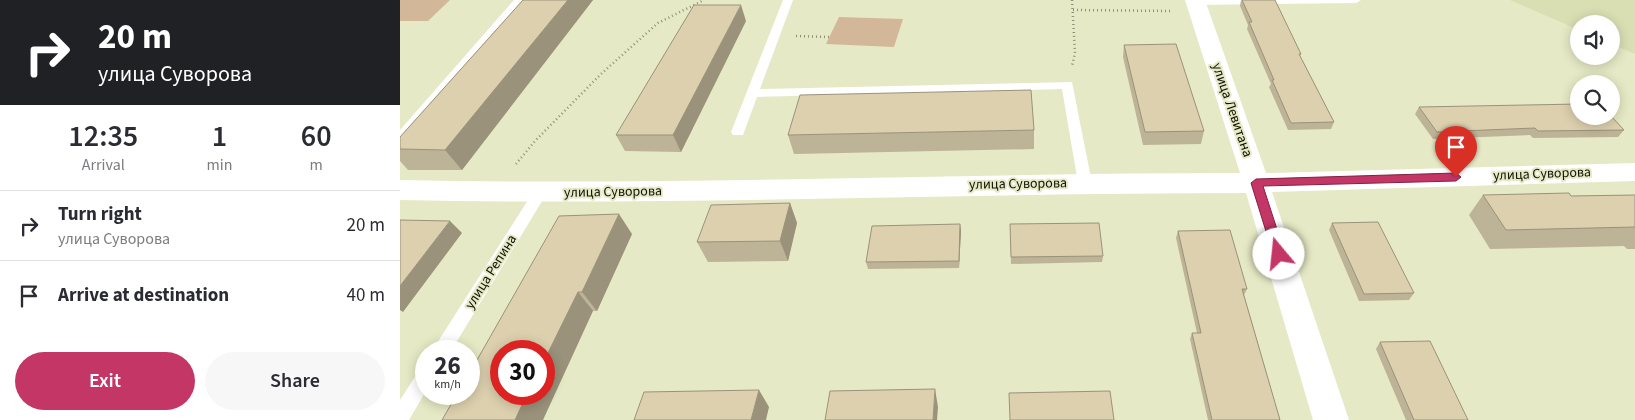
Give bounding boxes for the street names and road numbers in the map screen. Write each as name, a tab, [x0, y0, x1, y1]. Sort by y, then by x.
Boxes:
street label: улица Левитана	[1207, 60, 1257, 160]
street label: улица Суворова	[1493, 162, 1591, 186]
street label: улица Суворова	[969, 173, 1067, 195]
street label: улица Суворова	[564, 181, 662, 203]
street label: улица Репина	[460, 231, 522, 313]

